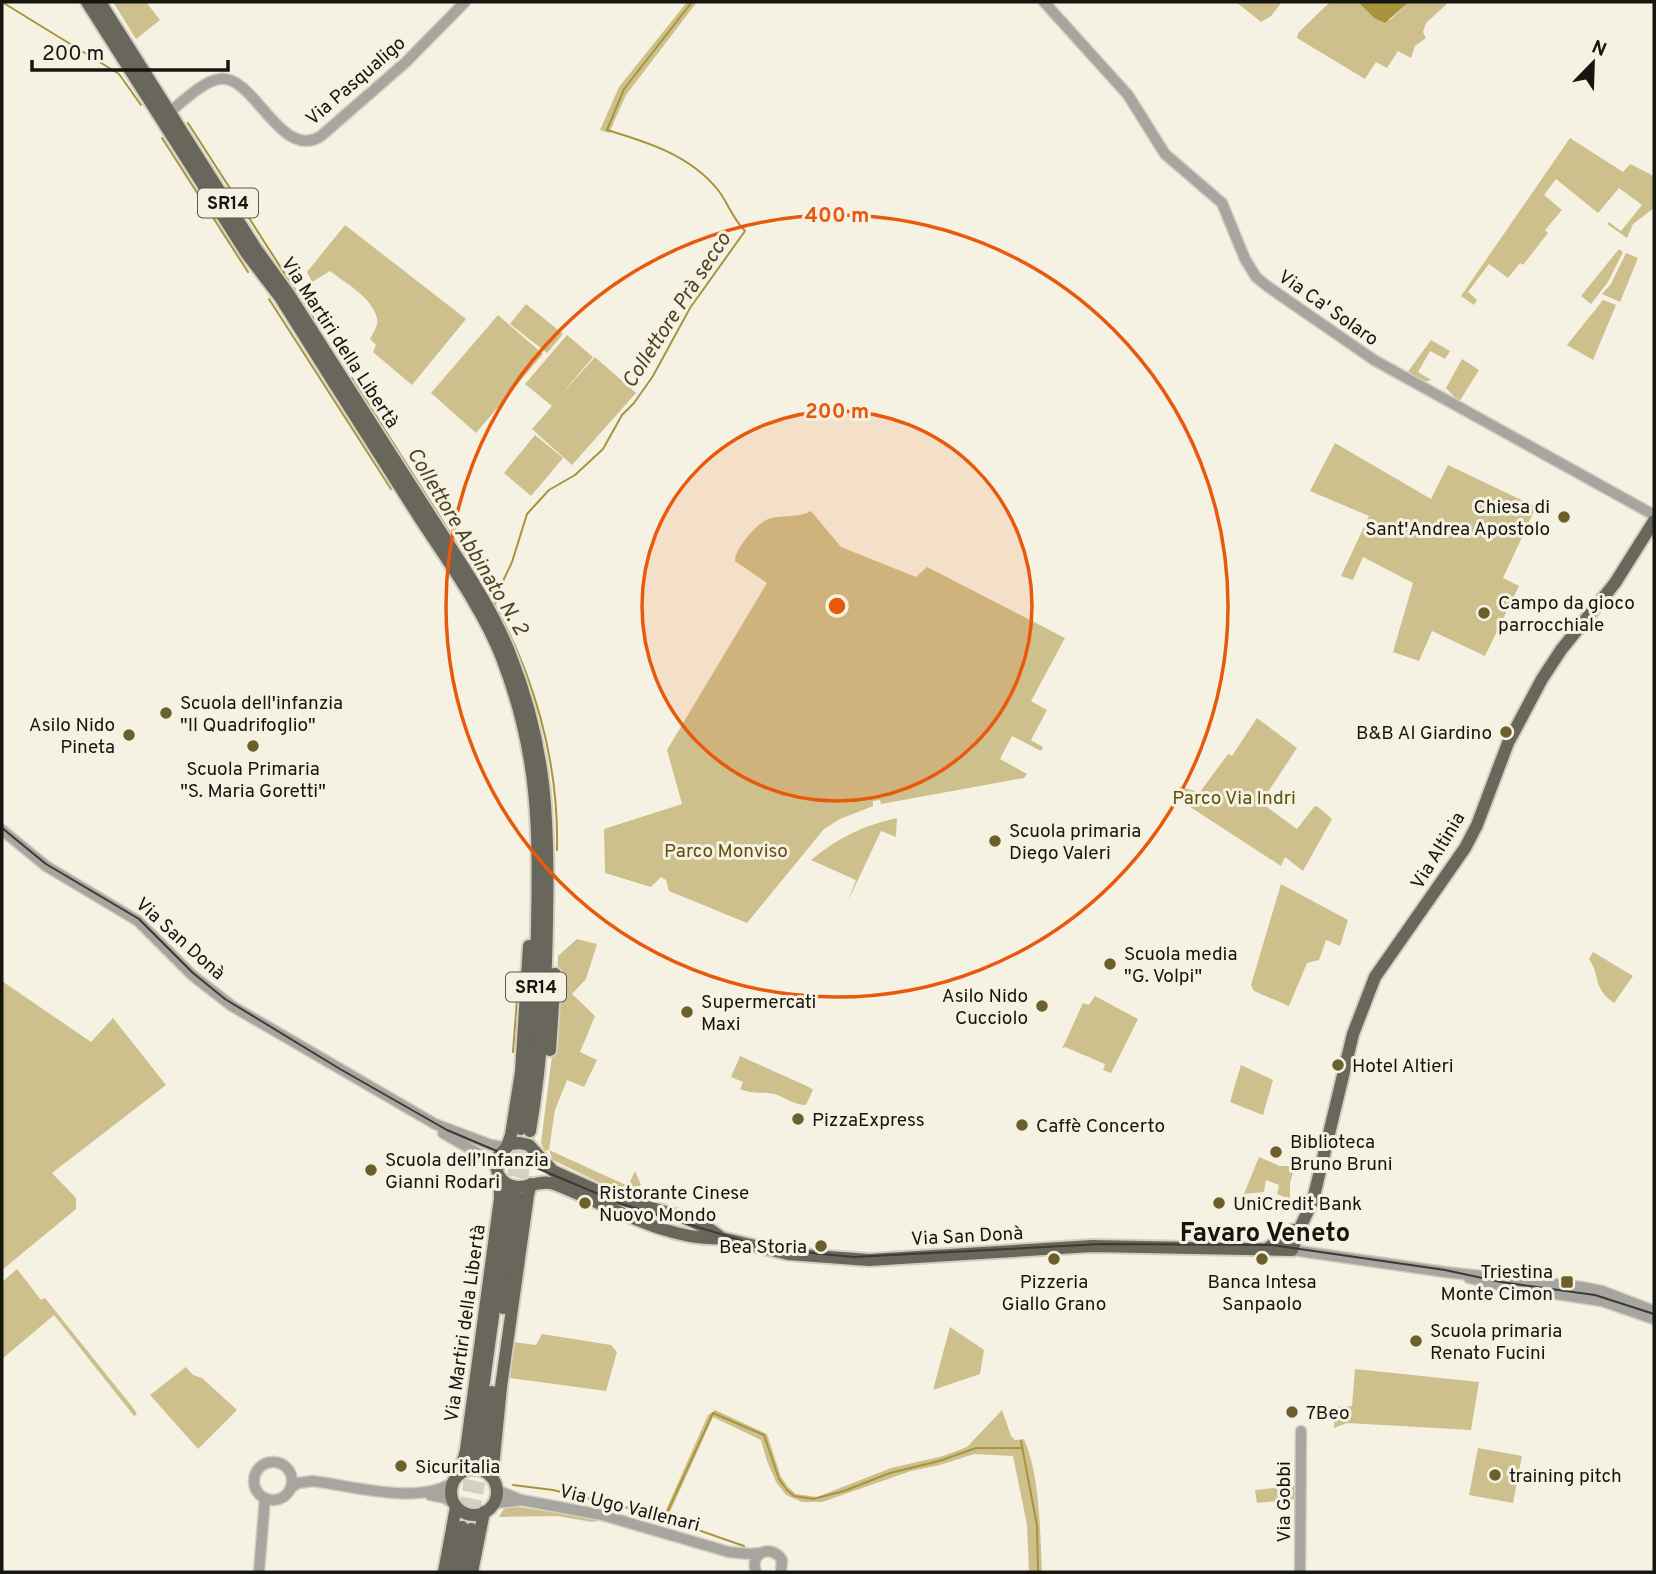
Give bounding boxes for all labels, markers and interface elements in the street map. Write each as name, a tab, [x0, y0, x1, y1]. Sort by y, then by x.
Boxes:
scale bar	[32, 28, 228, 72]
north arrow	[1558, 28, 1628, 98]
street label: Via Pasqualigo	[301, 32, 411, 131]
text: N	[1588, 35, 1610, 63]
text: 200 m	[42, 41, 104, 68]
road number: SR14	[198, 188, 258, 218]
text: 400 m	[805, 203, 869, 230]
water label: Collettore Prà secco	[617, 227, 738, 394]
street label: Via Martiri della Libertà	[275, 253, 404, 433]
street label: Via Ca' Solaro	[1273, 265, 1383, 352]
text: 200 m	[805, 399, 869, 426]
water label: Collettore Abbinato N. 2	[400, 443, 534, 642]
place label: Chiesa di Sant'Andrea Apostolo	[1365, 496, 1550, 542]
marker: Chiesa di Sant'Andrea Apostolo	[1556, 509, 1572, 525]
place label: Campo da gioco parrocchiale	[1498, 592, 1635, 638]
centre of rings	[825, 594, 849, 618]
marker: Campo da gioco parrocchiale	[1476, 605, 1492, 621]
place label: Scuola dell'infanzia "Il Quadrifoglio"	[180, 692, 343, 738]
marker: Scuola dell'infanzia "Il Quadrifoglio"	[158, 705, 174, 721]
place label: Asilo Nido Pineta	[29, 714, 115, 760]
place label: B&B Al Giardino	[1356, 722, 1492, 746]
marker: B&B Al Giardino	[1498, 724, 1514, 740]
marker: Asilo Nido Pineta	[121, 727, 137, 743]
marker: Scuola Primaria "S. Maria Goretti"	[245, 738, 261, 754]
place label: Scuola Primaria "S. Maria Goretti"	[180, 758, 326, 804]
park label: Parco Via Indri	[1172, 787, 1296, 811]
street label: Via Altinia	[1406, 808, 1471, 894]
place label: Scuola primaria Diego Valeri	[1009, 820, 1141, 866]
marker: Scuola primaria Diego Valeri	[987, 833, 1003, 849]
park label: Parco Monviso	[664, 840, 788, 864]
street label: Via San Donà	[130, 893, 229, 986]
place label: Scuola media "G. Volpi"	[1124, 943, 1237, 989]
marker: Scuola media "G. Volpi"	[1102, 956, 1118, 972]
road number: SR14	[506, 972, 566, 1002]
place label: Asilo Nido Cucciolo	[942, 985, 1028, 1031]
place label: Supermercati Maxi	[701, 991, 816, 1037]
marker: Asilo Nido Cucciolo	[1034, 998, 1050, 1014]
marker: Supermercati Maxi	[679, 1004, 695, 1020]
place label: Hotel Altieri	[1352, 1055, 1454, 1079]
marker: Hotel Altieri	[1330, 1057, 1346, 1073]
place label: PizzaExpress	[812, 1109, 925, 1133]
marker: PizzaExpress	[790, 1111, 806, 1127]
place label: Caffè Concerto	[1036, 1115, 1165, 1139]
marker: Caffè Concerto	[1014, 1117, 1030, 1133]
place label: Biblioteca Bruno Bruni	[1290, 1131, 1393, 1177]
marker: Biblioteca Bruno Bruni	[1268, 1144, 1284, 1160]
place label: Scuola dell’Infanzia Gianni Rodari	[385, 1149, 549, 1195]
marker: Scuola dell’Infanzia Gianni Rodari	[363, 1162, 379, 1178]
place label: Ristorante Cinese Nuovo Mondo	[599, 1182, 749, 1228]
place label: UniCredit Bank	[1233, 1193, 1362, 1217]
marker: Ristorante Cinese Nuovo Mondo	[577, 1195, 593, 1211]
marker: UniCredit Bank	[1211, 1195, 1227, 1211]
district label: Favaro Veneto	[1180, 1218, 1350, 1251]
street label: Via San Donà	[910, 1222, 1024, 1252]
street label: Via Martiri della Libertà	[440, 1223, 492, 1424]
place label: Bea Storia	[719, 1236, 807, 1260]
marker: Bea Storia	[813, 1238, 829, 1254]
marker: Pizzeria Giallo Grano	[1046, 1251, 1062, 1267]
marker: Banca Intesa Sanpaolo	[1254, 1251, 1270, 1267]
place label: Triestina Monte Cimon	[1440, 1261, 1553, 1307]
place label: Pizzeria Giallo Grano	[1002, 1271, 1106, 1317]
place label: Banca Intesa Sanpaolo	[1207, 1271, 1317, 1317]
marker: Triestina Monte Cimon	[1559, 1274, 1575, 1290]
place label: Scuola primaria Renato Fucini	[1430, 1320, 1562, 1366]
marker: Scuola primaria Renato Fucini	[1408, 1333, 1424, 1349]
place label: 7Beo	[1306, 1402, 1350, 1426]
marker: 7Beo	[1284, 1404, 1300, 1420]
place label: Sicuritalia	[415, 1456, 500, 1480]
marker: Sicuritalia	[393, 1458, 409, 1474]
street label: Via Gobbi	[1273, 1461, 1297, 1543]
place label: training pitch	[1509, 1465, 1622, 1489]
marker: training pitch	[1487, 1467, 1503, 1483]
street label: Via Ugo Vallenari	[557, 1480, 702, 1538]

